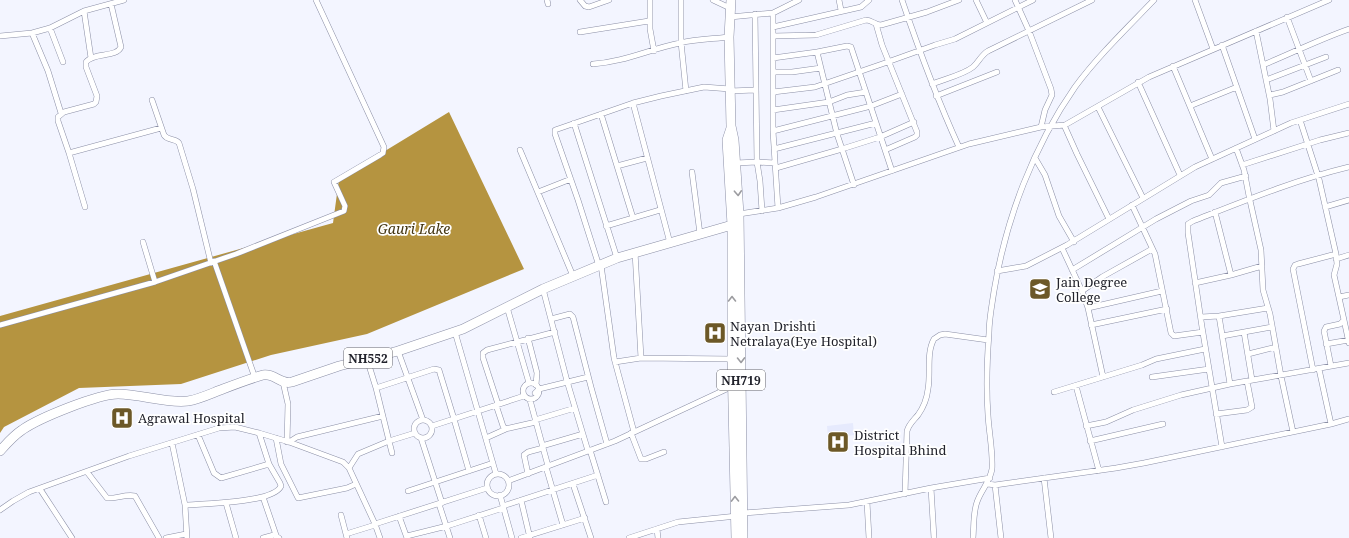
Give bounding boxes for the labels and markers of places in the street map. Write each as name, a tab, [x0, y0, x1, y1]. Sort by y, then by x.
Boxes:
place label: Jain Degree College	[1055, 273, 1127, 306]
school or university icon: Jain Degree College	[1027, 276, 1053, 302]
place label: Nayan Drishti Netralaya(Eye Hospital)	[730, 317, 877, 350]
hospital icon: Nayan Drishti Netralaya(Eye Hospital)	[702, 320, 728, 346]
hospital icon: Agrawal Hospital	[109, 405, 135, 431]
place label: Agrawal Hospital	[138, 409, 245, 427]
place label: District Hospital Bhind	[854, 426, 946, 459]
hospital icon: District Hospital Bhind	[825, 429, 851, 455]

